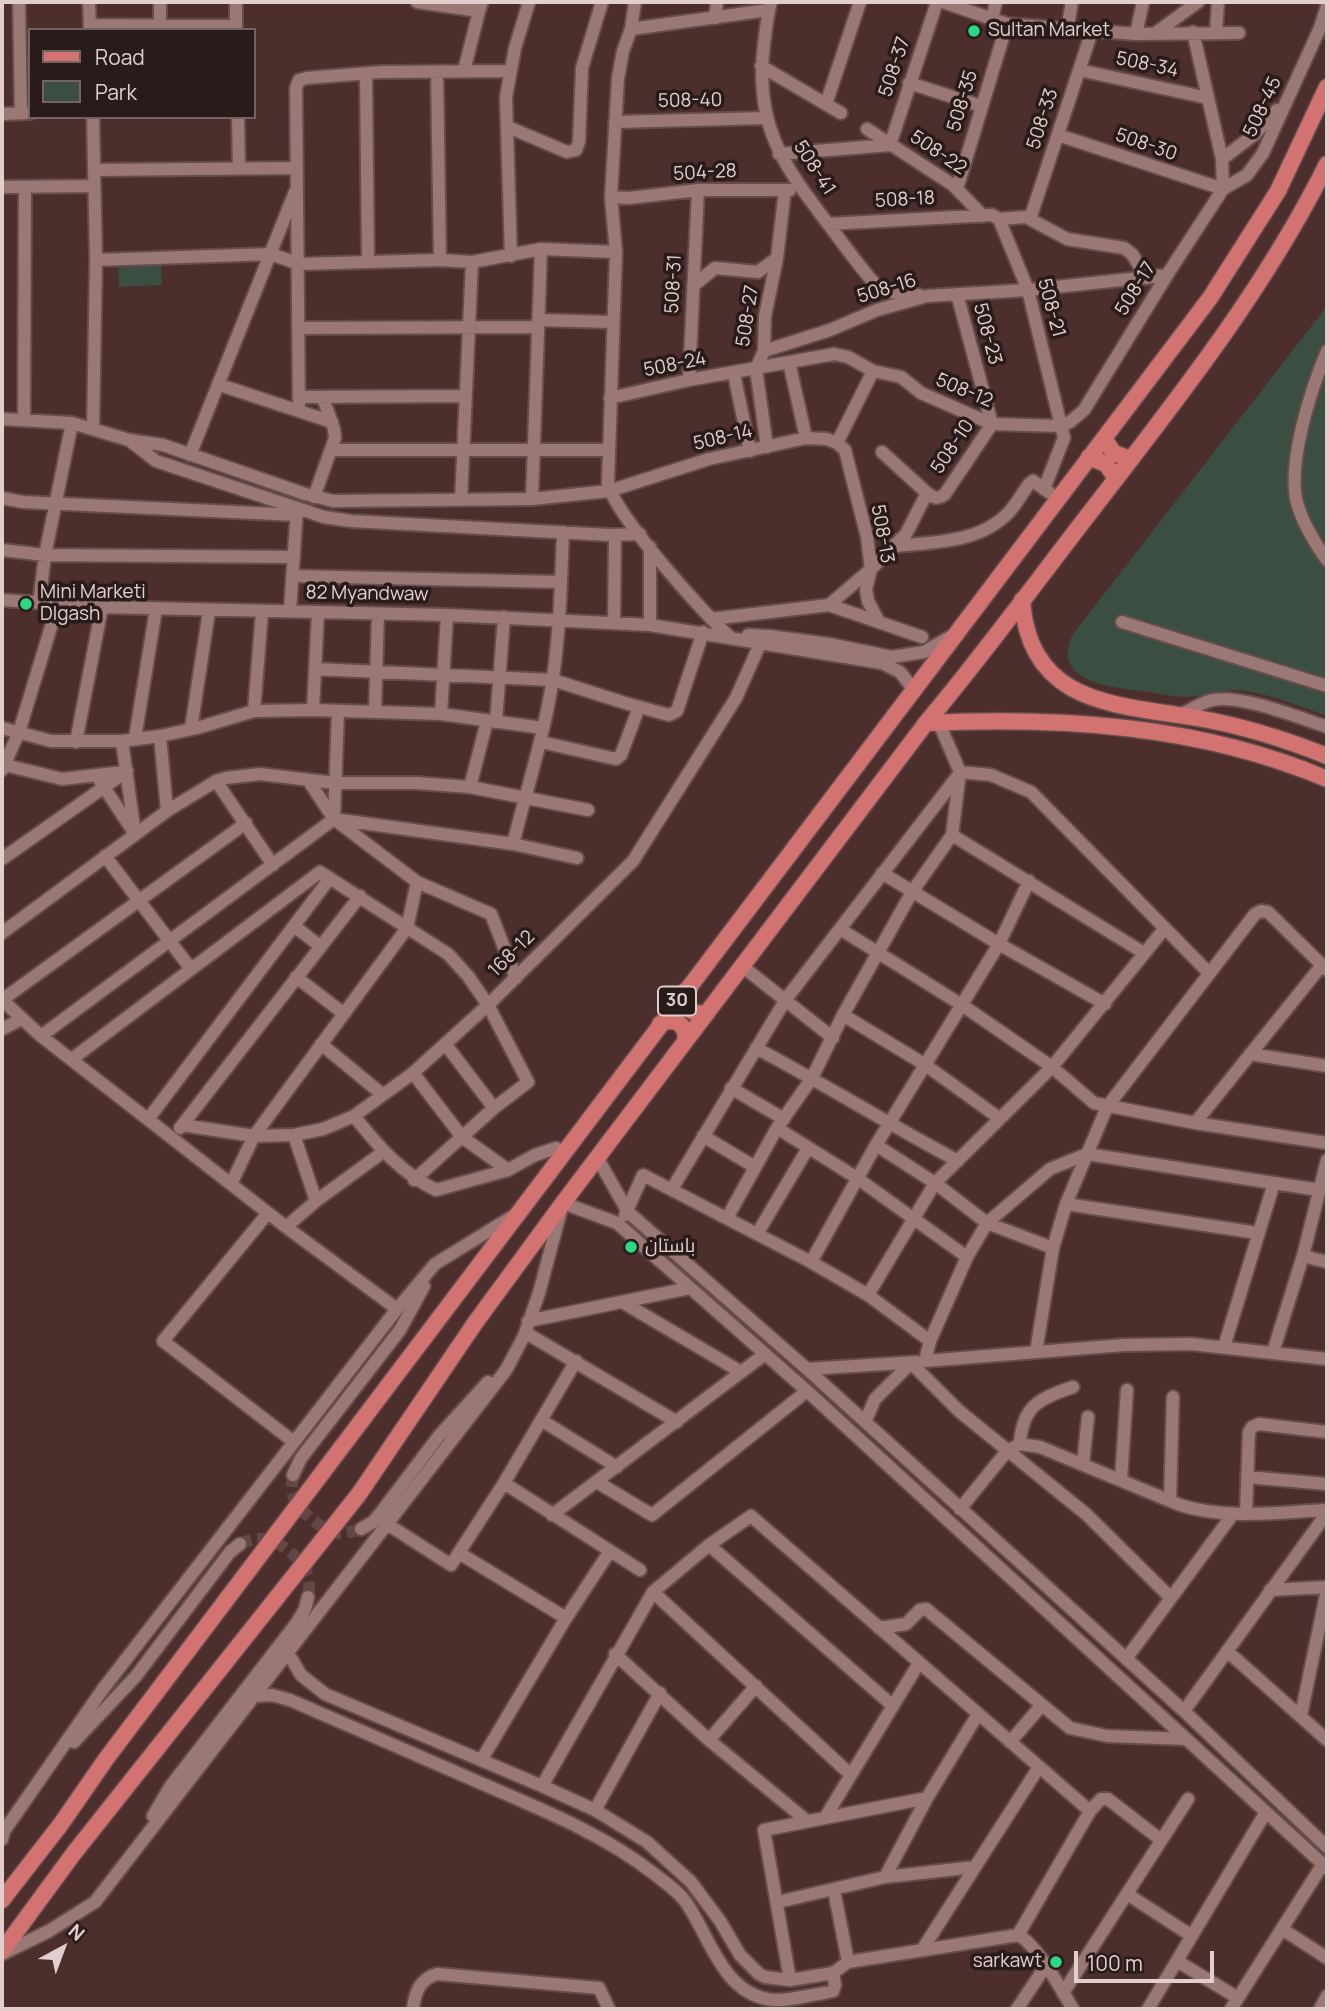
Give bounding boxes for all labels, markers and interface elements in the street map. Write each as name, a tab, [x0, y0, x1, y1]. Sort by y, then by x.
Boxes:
place label: Sultan Market	[988, 20, 1110, 42]
marker: Sultan Market	[966, 23, 982, 39]
legend	[28, 28, 256, 119]
street label: 508-37	[875, 34, 915, 100]
text: Road	[95, 43, 145, 71]
street label: 508-34	[1114, 47, 1180, 83]
street label: 508-35	[943, 68, 983, 134]
street label: 508-45	[1239, 73, 1287, 141]
text: Park	[95, 78, 137, 106]
street label: 508-33	[1022, 86, 1064, 152]
street label: 508-40	[658, 89, 722, 113]
street label: 508-30	[1112, 124, 1180, 166]
street label: 508-22	[905, 126, 971, 180]
street label: 508-41	[788, 137, 840, 199]
street label: 504-28	[673, 160, 737, 186]
street label: 508-18	[874, 187, 936, 213]
street label: 508-31	[661, 254, 687, 314]
street label: 508-17	[1111, 258, 1161, 320]
street label: 508-16	[855, 269, 919, 309]
street label: 508-21	[1032, 276, 1070, 340]
street label: 508-27	[732, 284, 764, 348]
street label: 508-23	[968, 301, 1006, 367]
street label: 508-24	[642, 348, 708, 382]
street label: 508-12	[932, 369, 996, 413]
street label: 508-10	[927, 416, 979, 478]
street label: 508-14	[691, 420, 755, 456]
street label: 508-13	[866, 503, 898, 565]
place label: Mini Marketi Dlgash	[40, 582, 146, 626]
street label: 82 Myandwaw	[305, 582, 429, 606]
marker: Mini Marketi Dlgash	[18, 596, 34, 612]
street label: 168-12	[484, 926, 540, 982]
road number: 30	[658, 986, 696, 1016]
place label: باستان	[645, 1236, 695, 1258]
marker: باستان	[623, 1239, 639, 1255]
north arrow	[28, 1913, 98, 1983]
text: N	[63, 1918, 90, 1946]
scale bar	[1077, 1938, 1217, 1982]
text: 100 m	[1087, 1949, 1143, 1977]
place label: sarkawt	[973, 1951, 1042, 1973]
marker: sarkawt	[1048, 1954, 1064, 1970]

